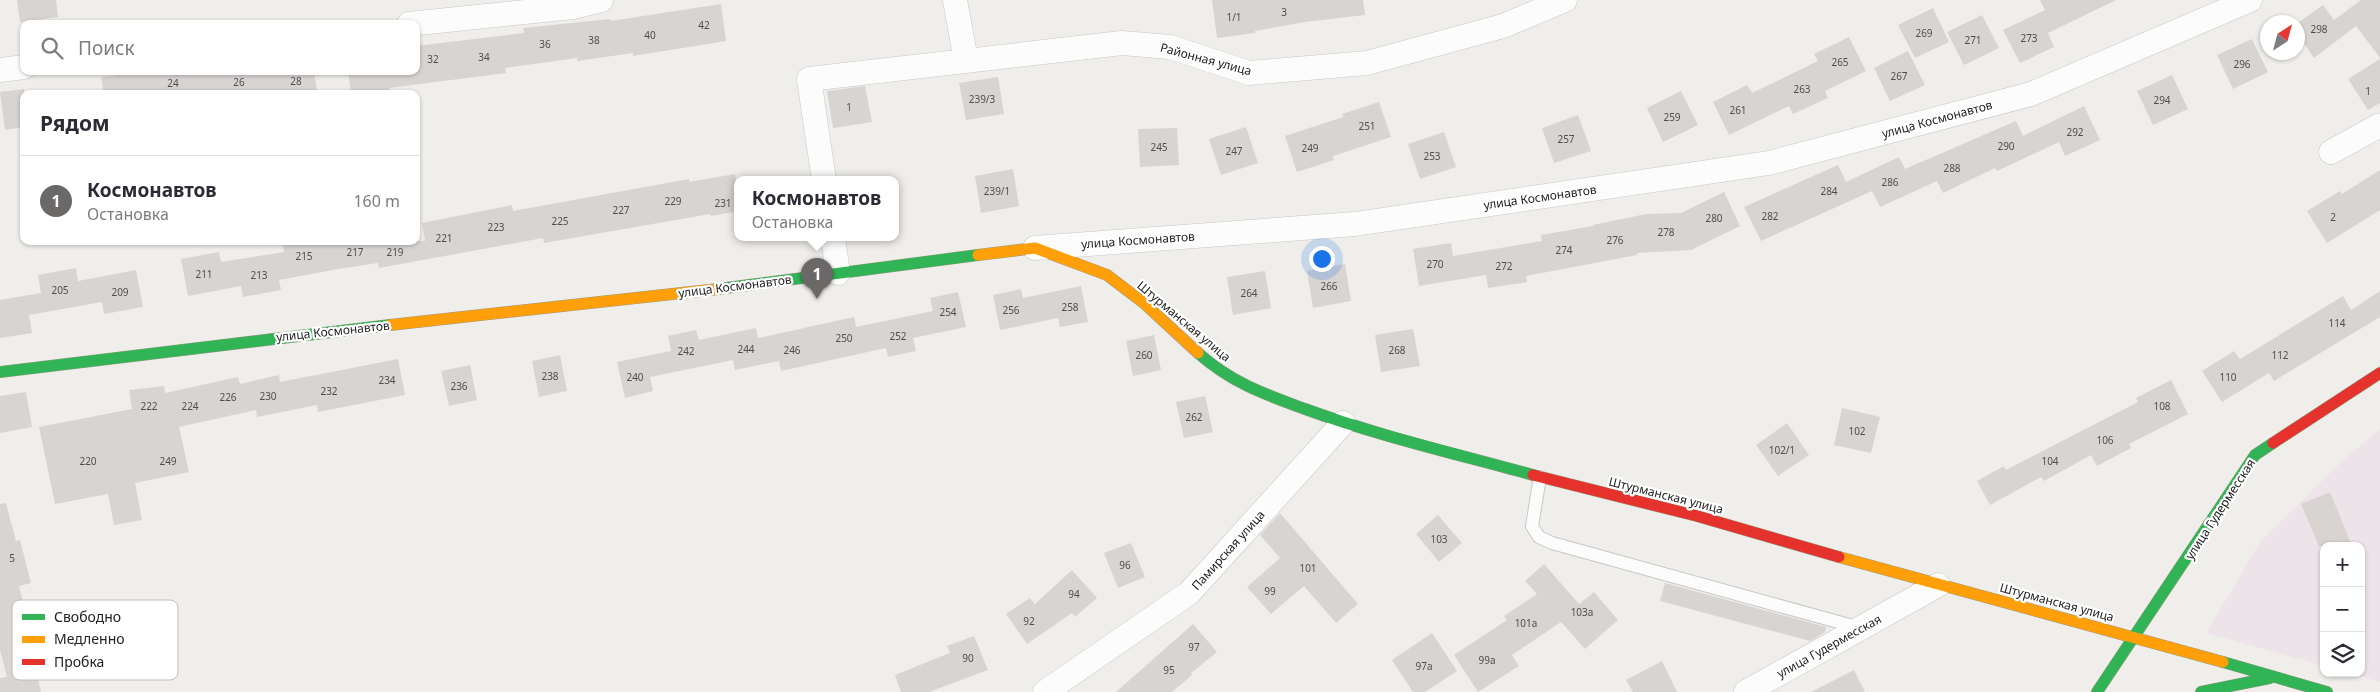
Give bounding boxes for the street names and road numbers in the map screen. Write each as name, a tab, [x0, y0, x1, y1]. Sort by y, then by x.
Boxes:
street label: Районная улица	[1159, 39, 1253, 79]
street label: улица Космонавтов	[1880, 96, 1994, 142]
street label: улица Космонавтов	[1482, 181, 1598, 213]
street label: улица Космонавтов	[1081, 228, 1196, 252]
street label: улица Космонавтов	[677, 271, 793, 301]
street label: Штурманская улица	[1134, 277, 1234, 365]
street label: улица Космонавтов	[276, 317, 391, 345]
street label: улица Гудермесская	[2181, 455, 2259, 563]
street label: Штурманская улица	[1607, 473, 1725, 517]
street label: Памирская улица	[1187, 506, 1269, 594]
street label: Штурманская улица	[1998, 579, 2116, 625]
street label: улица Гудермесская	[1774, 610, 1884, 682]

